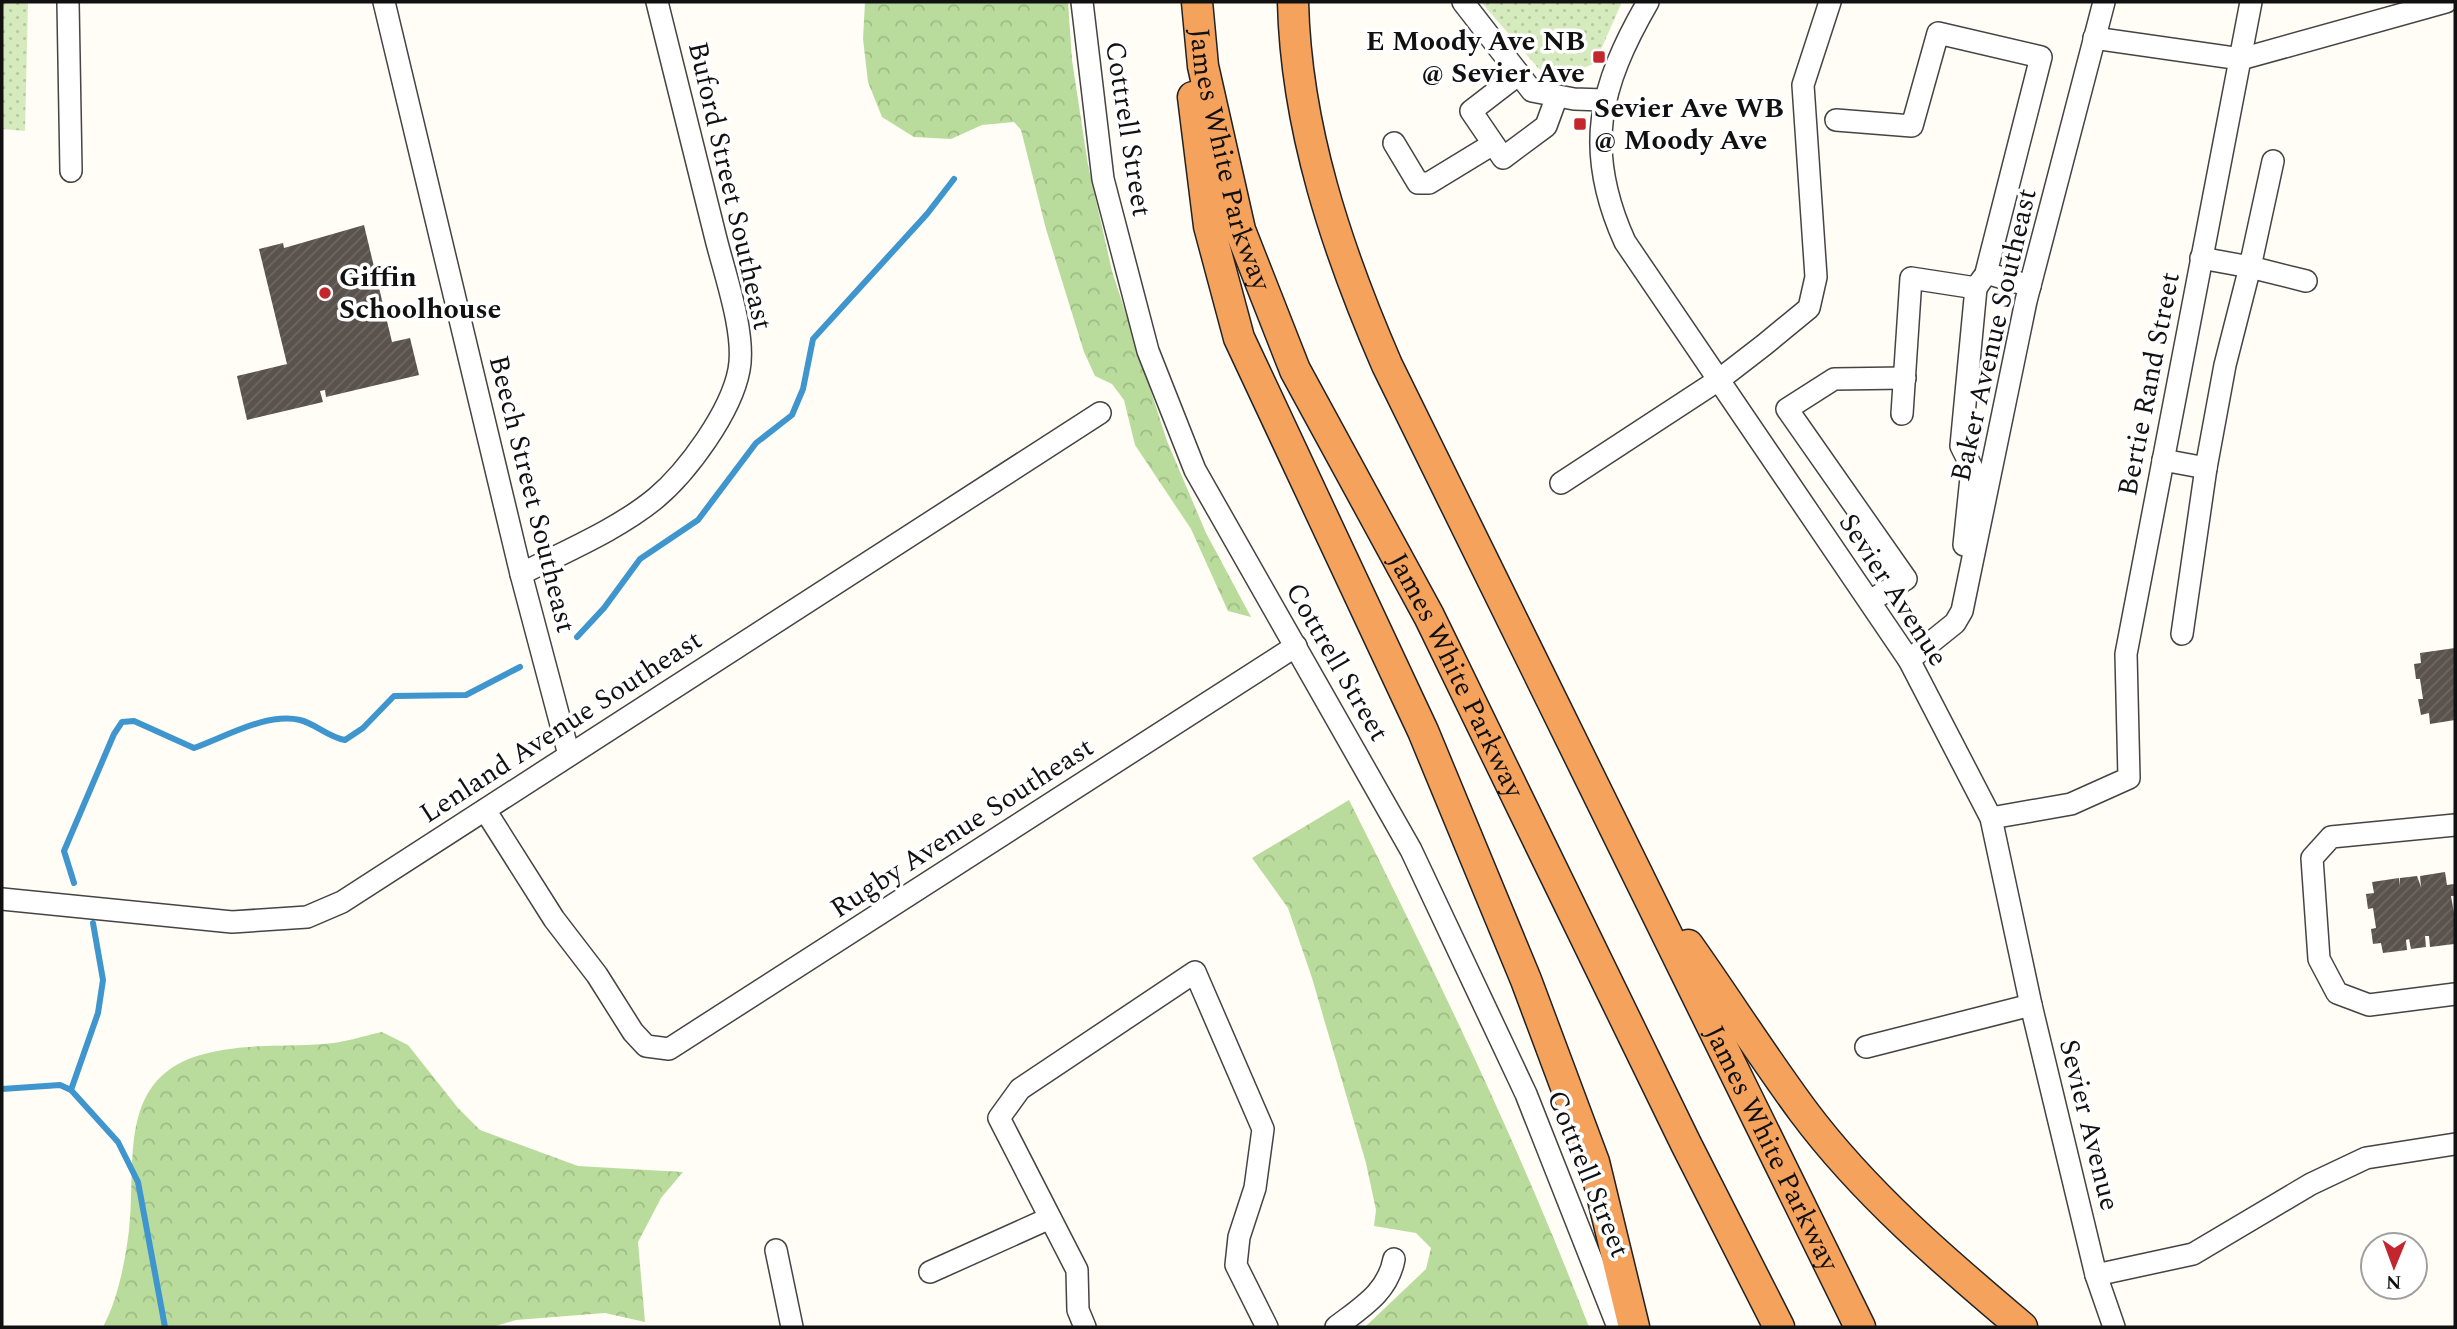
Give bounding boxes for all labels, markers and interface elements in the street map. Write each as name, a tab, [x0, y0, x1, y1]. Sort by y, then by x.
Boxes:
place label: E Moody Ave NB @ Sevier Ave	[1366, 20, 1585, 95]
street label: James White Parkway	[1178, 26, 1284, 298]
street label: Buford Street Southeast	[676, 38, 784, 334]
street label: Cottrell Street	[1093, 38, 1163, 220]
marker: E Moody Ave NB @ Sevier Ave	[1591, 49, 1607, 65]
place label: Sevier Ave WB @ Moody Ave	[1594, 87, 1784, 162]
marker: Sevier Ave WB @ Moody Ave	[1572, 116, 1588, 132]
street label: Baker Avenue Southeast	[1939, 184, 2049, 486]
place label: Giffin Schoolhouse	[339, 256, 502, 331]
street label: Bertie Rand Street	[2106, 268, 2192, 500]
marker: Giffin Schoolhouse	[317, 285, 333, 301]
street label: Beech Street Southeast	[477, 351, 587, 637]
street label: Sevier Avenue	[1827, 505, 1959, 675]
street label: James White Parkway	[1377, 545, 1536, 806]
street label: Cottrell Street	[1274, 575, 1400, 750]
street label: Lenland Avenue Southeast	[411, 619, 711, 835]
street label: Rugby Avenue Southeast	[822, 726, 1102, 930]
street label: James White Parkway	[1693, 1018, 1851, 1280]
street label: Sevier Avenue	[2047, 1035, 2131, 1215]
street label: Cottrell Street	[1535, 1084, 1641, 1264]
north arrow	[2359, 1231, 2429, 1301]
text: N	[2386, 1267, 2402, 1296]

